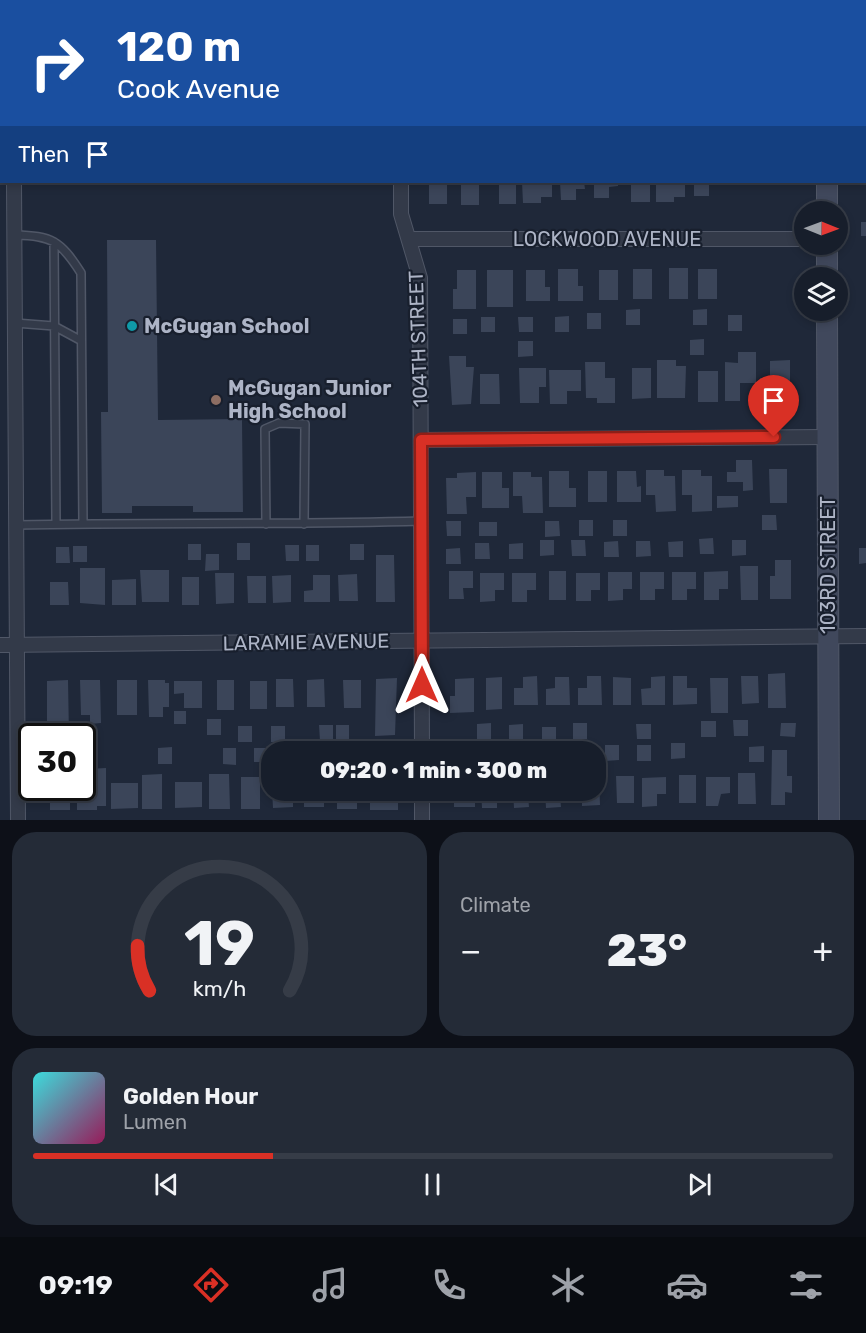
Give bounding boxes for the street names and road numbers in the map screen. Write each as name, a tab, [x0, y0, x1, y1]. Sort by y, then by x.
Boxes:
street label: LOCKWOOD AVENUE	[513, 227, 701, 251]
street label: 104TH STREET	[404, 270, 432, 408]
street label: 103RD STREET	[816, 496, 840, 634]
street label: LARAMIE AVENUE	[222, 629, 390, 655]

